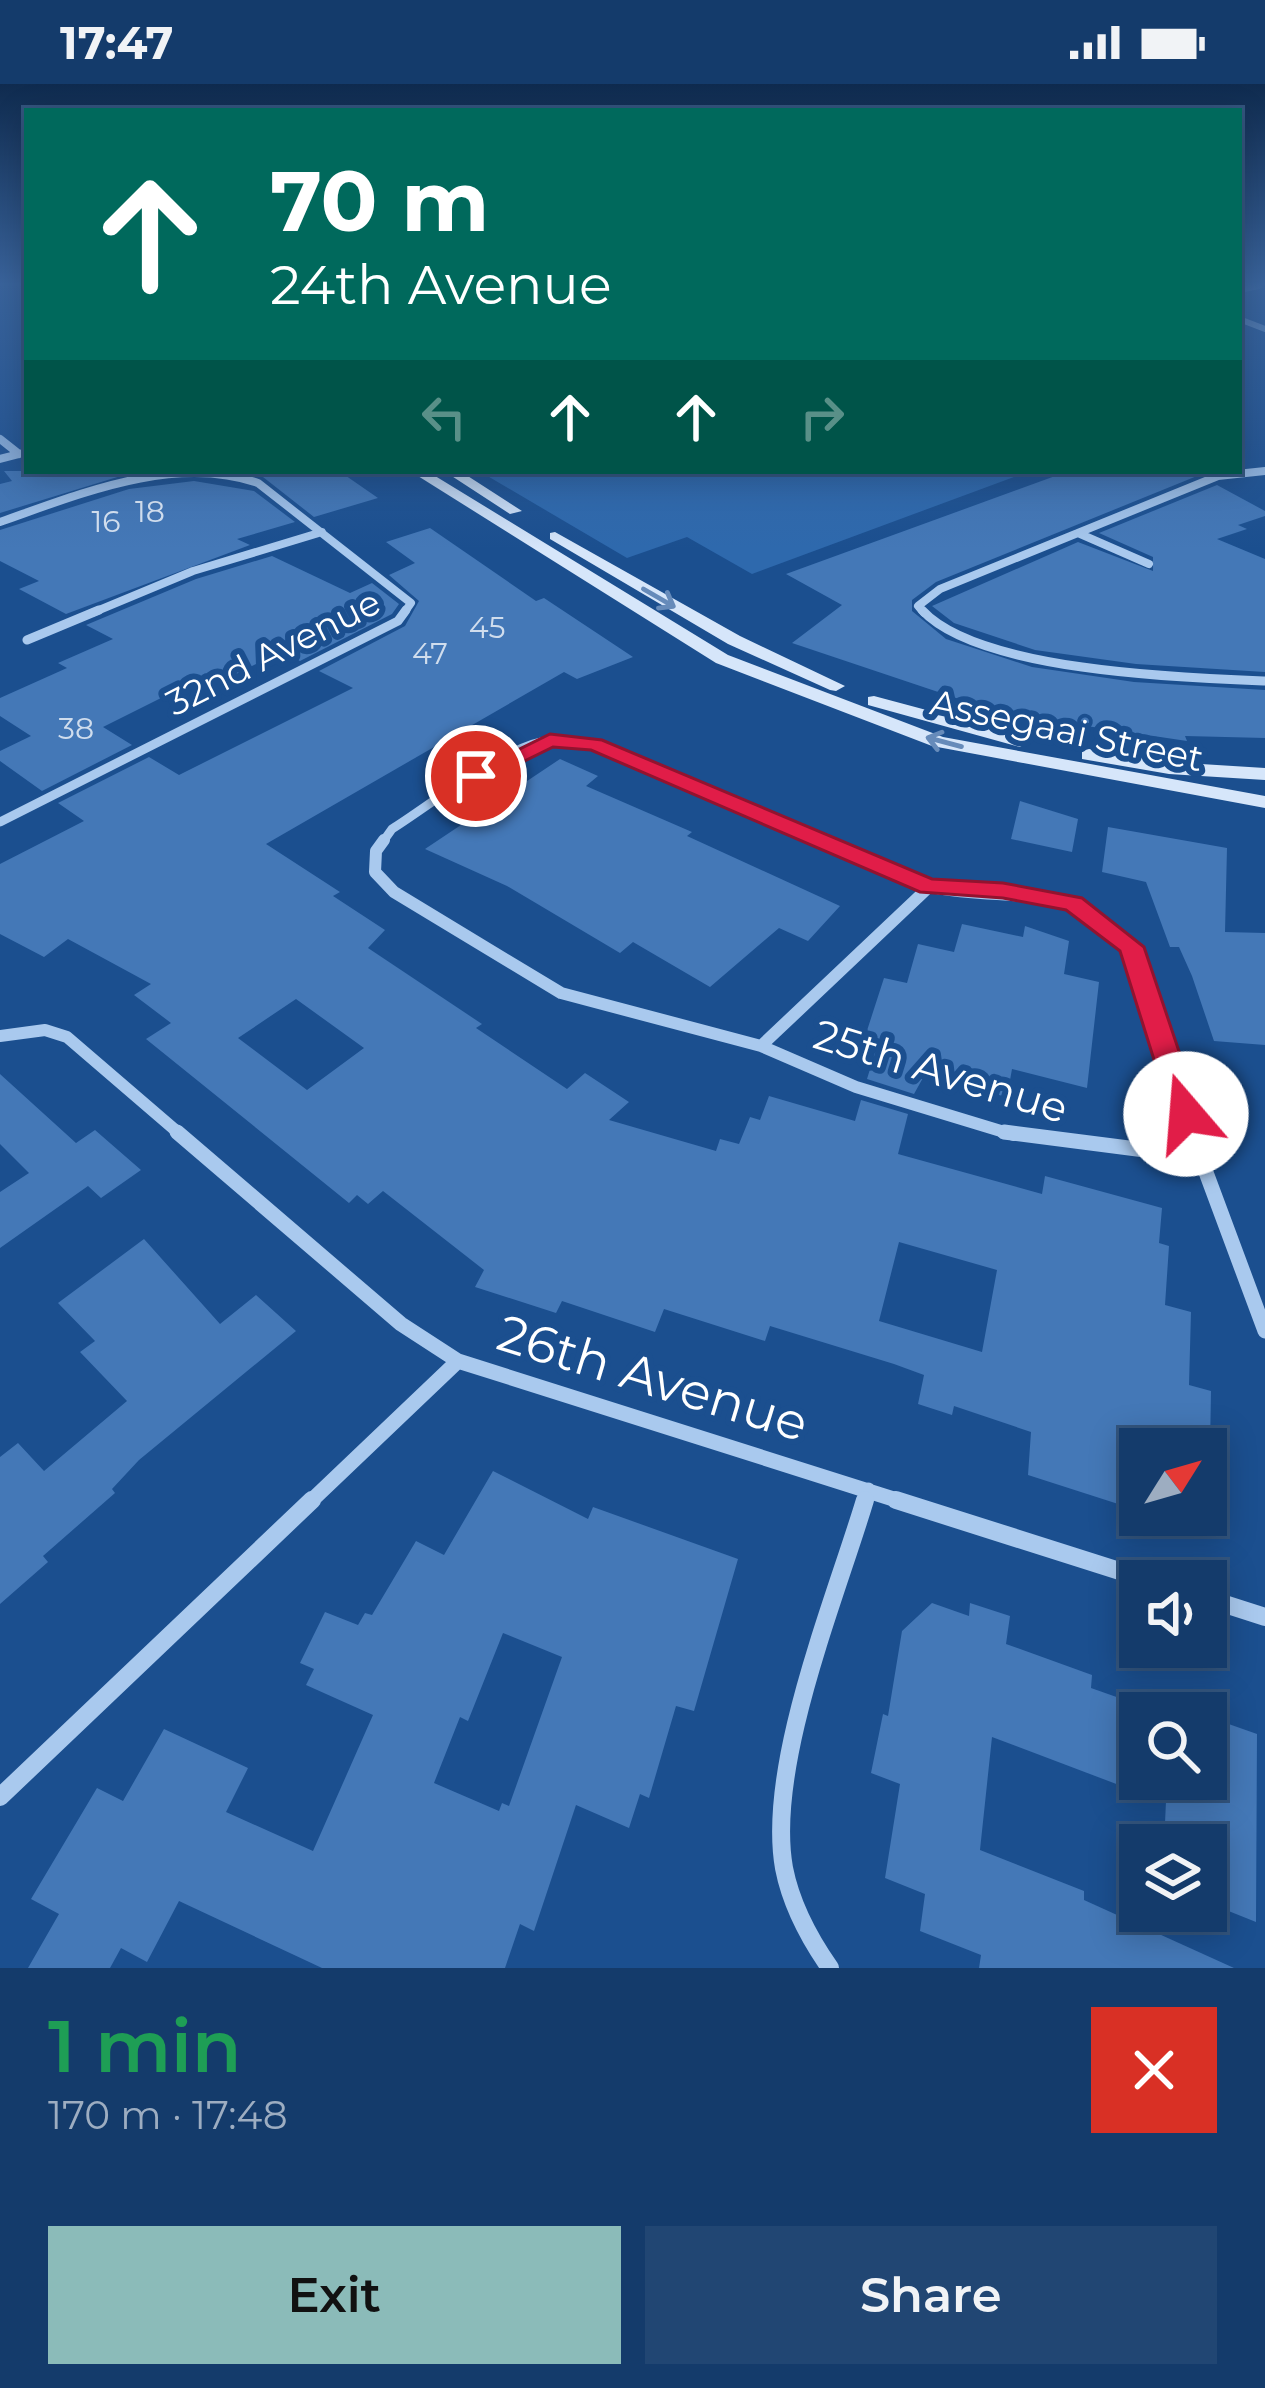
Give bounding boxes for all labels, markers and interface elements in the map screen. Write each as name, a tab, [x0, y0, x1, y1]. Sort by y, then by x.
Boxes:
text: 17:47	[60, 15, 173, 70]
text: 70 m	[270, 150, 489, 252]
icon: ahead	[72, 156, 228, 312]
text: 24th Avenue	[270, 252, 612, 318]
icon: left	[411, 384, 477, 450]
icon: ahead	[537, 384, 603, 450]
icon: ahead	[663, 384, 729, 450]
icon: right	[789, 384, 855, 450]
house number: 18	[135, 493, 165, 530]
house number: 16	[91, 503, 121, 540]
street label: 32nd Avenue	[158, 579, 388, 725]
one-way arrow	[640, 586, 675, 610]
house number: 45	[469, 609, 505, 646]
house number: 47	[412, 635, 448, 672]
street label: Assegaai Street	[927, 680, 1207, 780]
house number: 38	[58, 710, 94, 747]
pin	[425, 725, 527, 827]
one-way arrow	[926, 729, 964, 751]
icon: arrive	[443, 743, 509, 809]
street label: 25th Avenue	[808, 1008, 1074, 1134]
position arrow	[1123, 1051, 1249, 1177]
street label: 26th Avenue	[490, 1301, 816, 1455]
north arrow	[1119, 1428, 1227, 1536]
map controls	[1119, 1428, 1227, 1932]
button: sound	[1119, 1560, 1227, 1668]
button: search	[1119, 1692, 1227, 1800]
button: layers	[1119, 1824, 1227, 1932]
text: 1 min	[48, 2002, 241, 2090]
button: close	[1091, 2007, 1217, 2133]
text: 170 m · 17:48	[48, 2091, 288, 2139]
button: Exit	[48, 2226, 621, 2364]
button: Share	[645, 2226, 1217, 2364]

